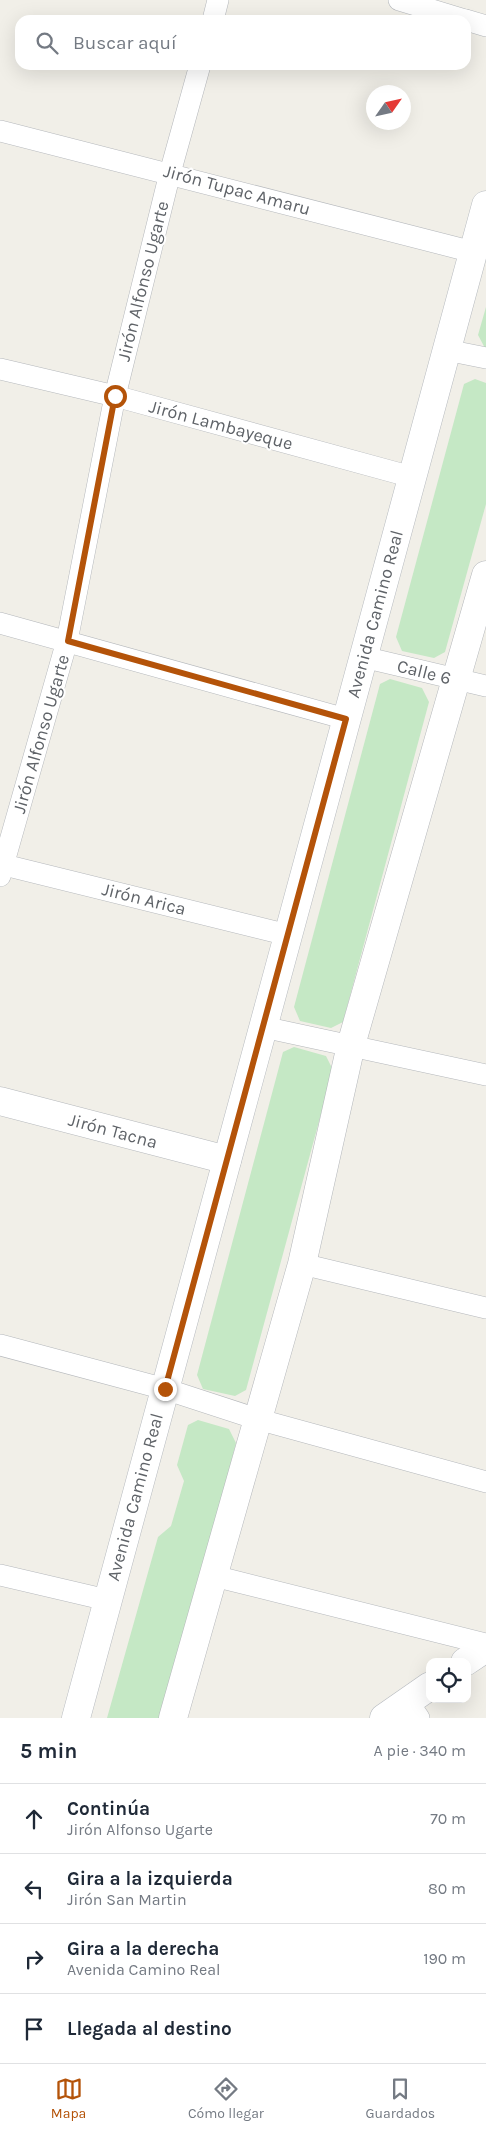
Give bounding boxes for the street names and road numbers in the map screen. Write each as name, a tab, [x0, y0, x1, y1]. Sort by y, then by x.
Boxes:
street label: Jirón Tupac Amaru	[161, 160, 313, 220]
street label: Jirón Alfonso Ugarte	[112, 199, 174, 363]
street label: Jirón Lambayeque	[147, 395, 295, 455]
street label: Avenida Camino Real	[342, 528, 408, 700]
street label: Jirón Alfonso Ugarte	[8, 652, 74, 816]
street label: Calle 6	[395, 655, 453, 689]
street label: Jirón Arica	[100, 878, 188, 920]
street label: Jirón Tacna	[66, 1109, 160, 1153]
street label: Avenida Camino Real	[102, 1411, 168, 1583]

